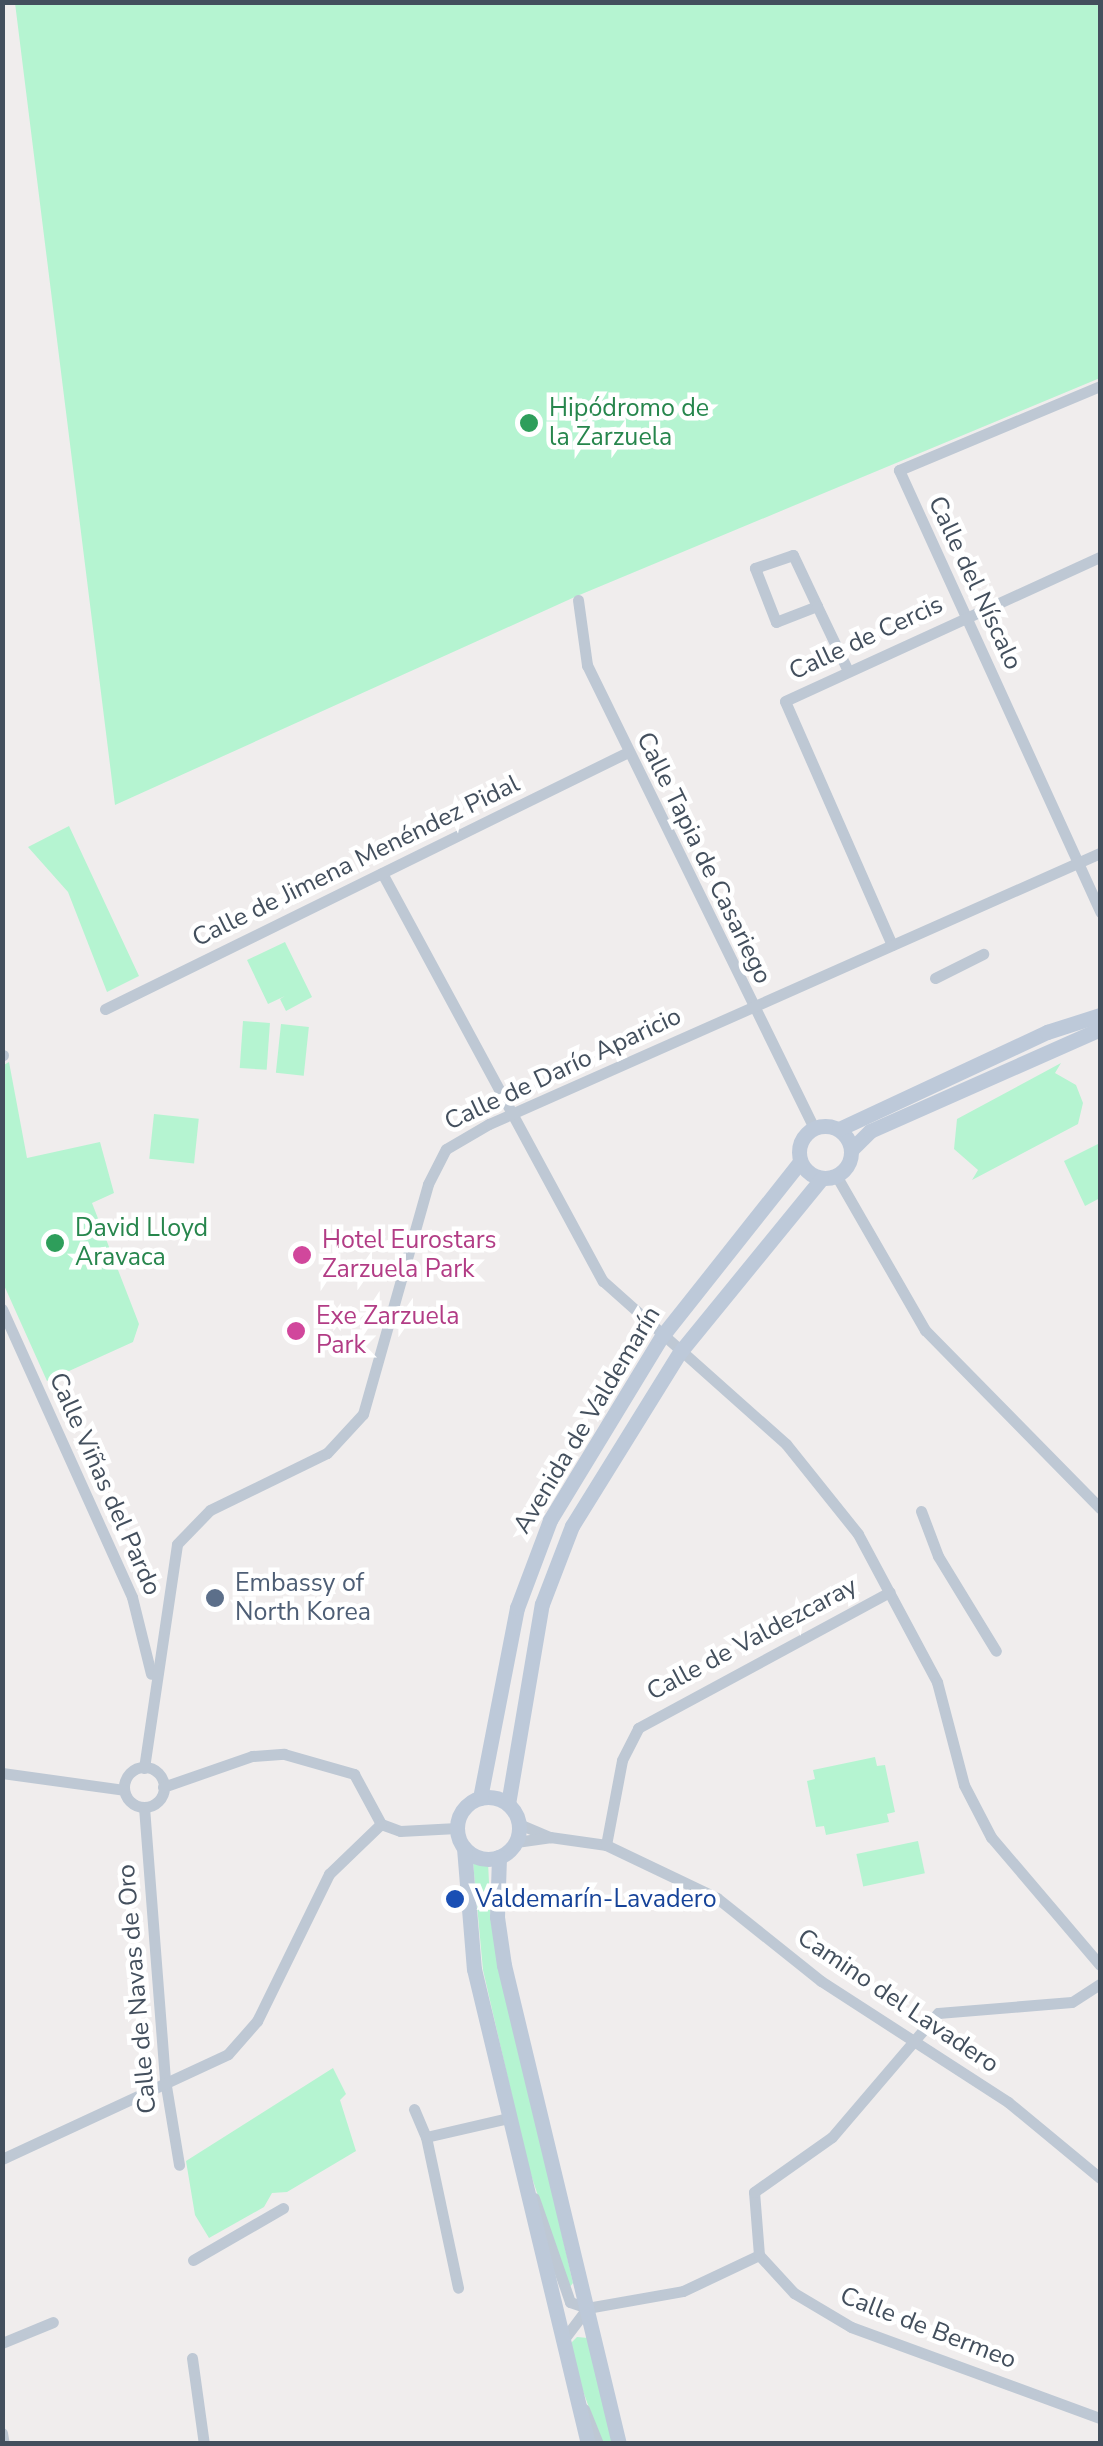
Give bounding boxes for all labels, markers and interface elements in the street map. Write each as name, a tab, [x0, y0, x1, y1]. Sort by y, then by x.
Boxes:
place label: Hipódromo de la Zarzuela	[549, 394, 709, 453]
marker: Hipódromo de la Zarzuela	[518, 412, 540, 434]
street label: Calle del Níscalo	[922, 491, 1028, 675]
street label: Calle de Cercis	[785, 589, 947, 687]
street label: Calle Tapia de Casariego	[630, 727, 778, 989]
street label: Calle de Jimena Menéndez Pidal	[188, 769, 524, 953]
street label: Calle de Darío Aparicio	[440, 1001, 686, 1137]
place label: David Lloyd Aravaca	[75, 1214, 208, 1273]
place label: Hotel Eurostars Zarzuela Park	[322, 1226, 497, 1285]
marker: David Lloyd Aravaca	[44, 1232, 66, 1254]
marker: Hotel Eurostars Zarzuela Park	[291, 1244, 313, 1266]
street label: Avenida de Valdemarín	[507, 1301, 667, 1539]
place label: Exe Zarzuela Park	[316, 1302, 459, 1361]
marker: Exe Zarzuela Park	[285, 1320, 307, 1342]
street label: Calle Viñas del Pardo	[42, 1368, 168, 1600]
place label: Embassy of North Korea	[235, 1569, 371, 1628]
street label: Calle de Valdezcaray	[642, 1571, 862, 1707]
marker: Embassy of North Korea	[204, 1587, 226, 1609]
street label: Calle de Navas de Oro	[111, 1863, 163, 2115]
place label: Valdemarín-Lavadero	[475, 1884, 717, 1914]
marker: Valdemarín-Lavadero	[444, 1888, 466, 1910]
street label: Camino del Lavadero	[792, 1923, 1004, 2079]
street label: Calle de Bermeo	[836, 2281, 1020, 2375]

